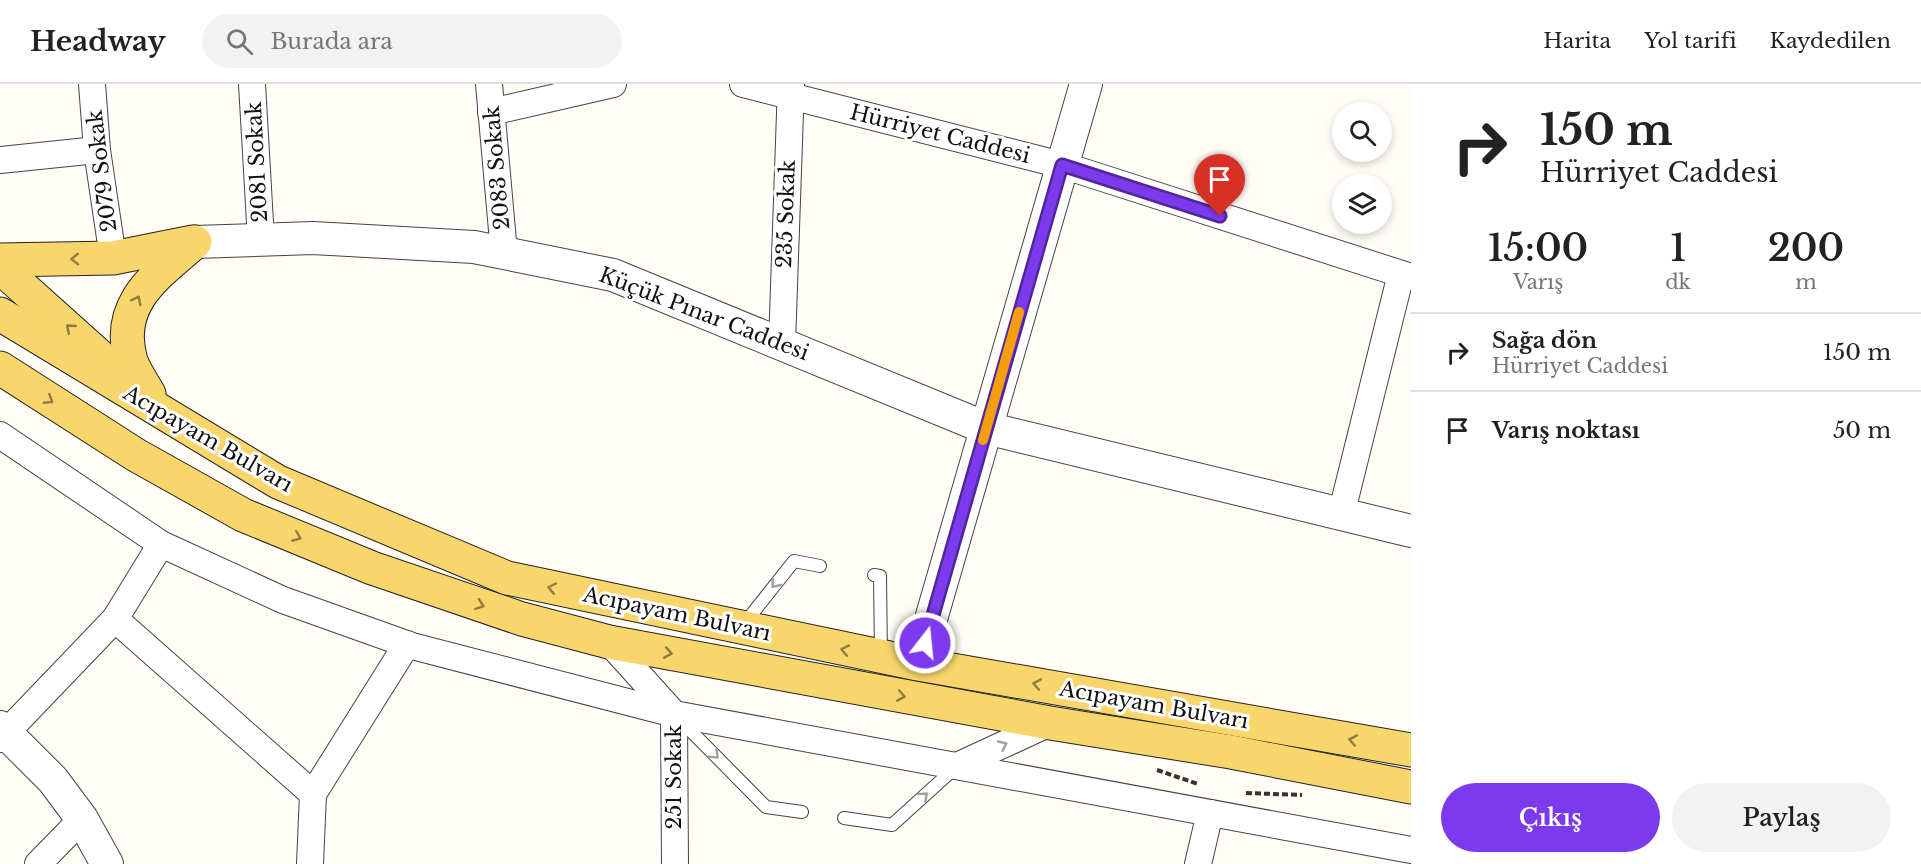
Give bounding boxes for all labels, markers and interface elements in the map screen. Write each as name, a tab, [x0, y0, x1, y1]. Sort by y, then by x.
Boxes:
search box	[202, 14, 622, 68]
text: Headway	[30, 24, 166, 59]
icon: search	[223, 25, 256, 58]
text: Burada ara	[271, 28, 393, 55]
text: Harita	[1543, 28, 1611, 54]
text: Yol tarifi	[1644, 28, 1737, 54]
text: Kaydedilen	[1770, 28, 1891, 54]
street label: Hürriyet Caddesi	[847, 99, 1033, 169]
street label: 2081 Sokak	[241, 101, 273, 223]
map controls	[1332, 102, 1392, 234]
button: search	[1332, 102, 1392, 162]
text: 150 m	[1540, 104, 1673, 156]
street label: 2083 Sokak	[479, 105, 515, 231]
street label: 2079 Sokak	[82, 108, 122, 234]
icon: right	[1441, 108, 1519, 186]
pin	[1194, 154, 1245, 216]
text: Hürriyet Caddesi	[1540, 156, 1778, 189]
street label: 235 Sokak	[771, 159, 801, 269]
icon: arrive	[1203, 163, 1236, 196]
button: layers	[1332, 174, 1392, 234]
text: 15:00	[1488, 226, 1588, 271]
text: 1	[1670, 226, 1686, 271]
text: 200	[1768, 226, 1844, 271]
one-way arrow	[71, 252, 80, 265]
street label: Küçük Pınar Caddesi	[595, 262, 813, 366]
text: Varış	[1513, 270, 1563, 294]
text: dk	[1665, 270, 1691, 294]
text: m	[1795, 270, 1817, 294]
one-way arrow	[130, 296, 141, 307]
one-way arrow	[66, 324, 77, 335]
text: Sağa dön	[1492, 327, 1597, 354]
icon: right	[1441, 336, 1474, 369]
text: 150 m	[1823, 339, 1891, 366]
text: Hürriyet Caddesi	[1492, 354, 1668, 378]
street label: Acıpayam Bulvarı	[118, 379, 297, 498]
one-way arrow	[42, 393, 53, 404]
icon: arrive	[1441, 414, 1474, 447]
text: Varış noktası	[1492, 417, 1640, 444]
text: 50 m	[1833, 417, 1891, 444]
one-way arrow	[291, 530, 302, 542]
one-way arrow	[772, 577, 783, 588]
street label: Acıpayam Bulvarı	[580, 581, 773, 647]
one-way arrow	[547, 582, 557, 595]
one-way arrow	[474, 597, 485, 610]
position arrow	[893, 611, 957, 675]
one-way arrow	[841, 644, 851, 657]
one-way arrow	[663, 646, 673, 659]
street label: Acıpayam Bulvarı	[1057, 675, 1250, 734]
one-way arrow	[1033, 679, 1042, 691]
one-way arrow	[896, 689, 906, 702]
street label: 251 Sokak	[661, 724, 687, 830]
one-way arrow	[1349, 734, 1359, 747]
one-way arrow	[997, 740, 1008, 752]
one-way arrow	[708, 749, 719, 759]
button: Çıkış	[1441, 783, 1660, 852]
button: Paylaş	[1672, 783, 1891, 852]
one-way arrow	[917, 792, 928, 803]

